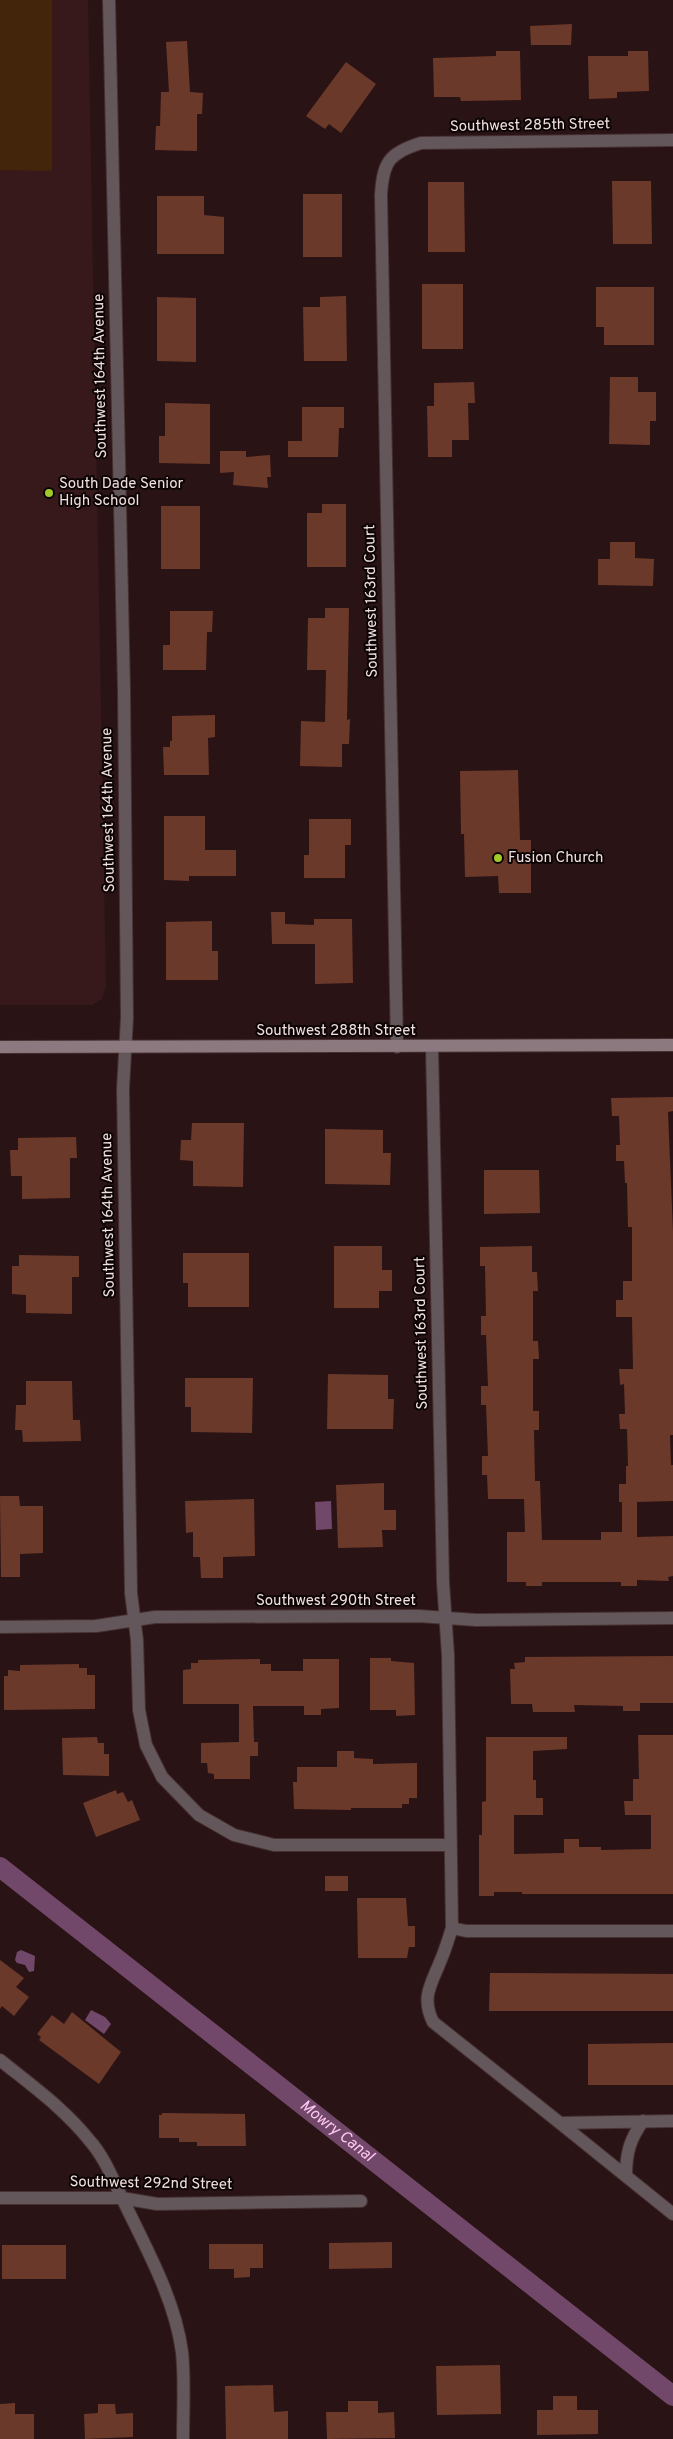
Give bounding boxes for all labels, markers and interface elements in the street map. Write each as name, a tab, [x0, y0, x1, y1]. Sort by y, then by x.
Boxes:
street label: Southwest 285th Street	[450, 115, 610, 137]
street label: Southwest 164th Avenue	[90, 294, 112, 458]
place label: South Dade Senior High School	[59, 475, 183, 511]
marker: South Dade Senior High School	[43, 487, 55, 499]
street label: Southwest 163rd Court	[361, 524, 383, 678]
street label: Southwest 164th Avenue	[98, 728, 120, 892]
place label: Fusion Church	[508, 849, 604, 868]
marker: Fusion Church	[492, 852, 504, 864]
street label: Southwest 288th Street	[256, 1022, 416, 1041]
street label: Southwest 164th Avenue	[98, 1133, 120, 1297]
street label: Southwest 163rd Court	[411, 1256, 433, 1410]
street label: Southwest 290th Street	[256, 1592, 416, 1611]
water label: Mowry Canal	[295, 2096, 378, 2167]
street label: Southwest 292nd Street	[69, 2173, 233, 2195]

